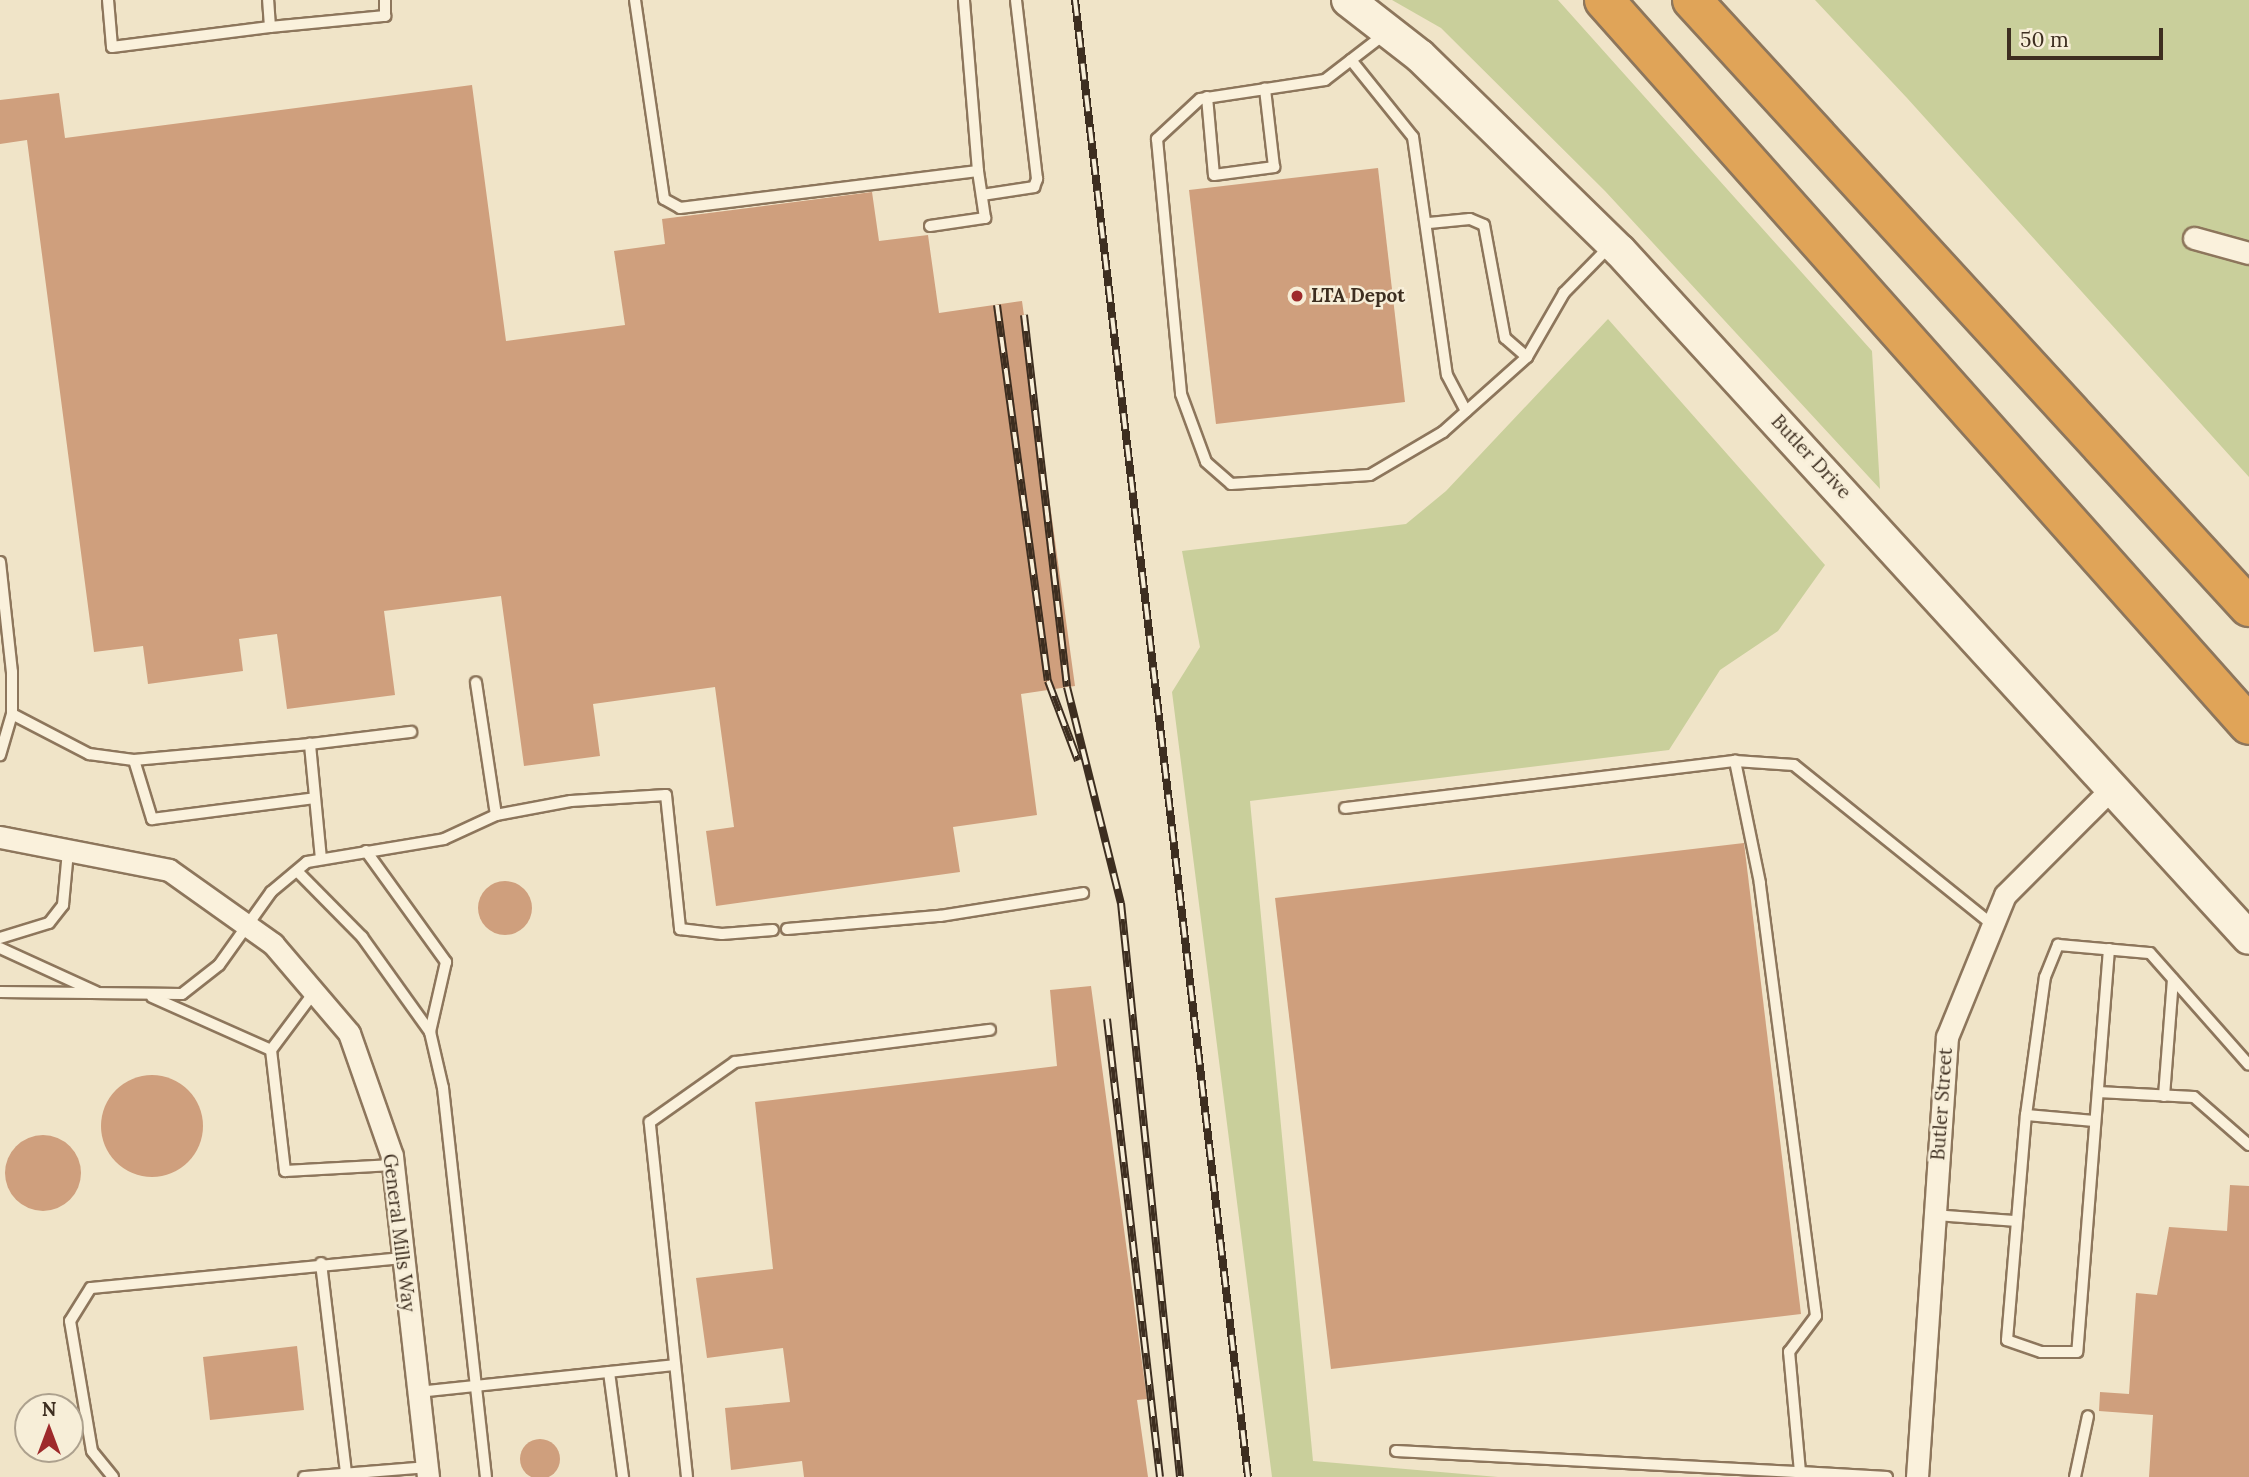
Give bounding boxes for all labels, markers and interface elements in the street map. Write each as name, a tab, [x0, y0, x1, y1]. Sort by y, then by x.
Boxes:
scale bar	[2011, 14, 2167, 58]
text: 50 m	[2020, 26, 2069, 53]
place label: LTA Depot	[1311, 285, 1405, 307]
marker: LTA Depot	[1289, 288, 1305, 304]
street label: Butler Drive	[1766, 410, 1856, 504]
street label: Butler Street	[1927, 1047, 1957, 1161]
street label: General Mills Way	[378, 1153, 420, 1313]
north arrow	[14, 1393, 84, 1463]
text: N	[42, 1397, 56, 1421]

